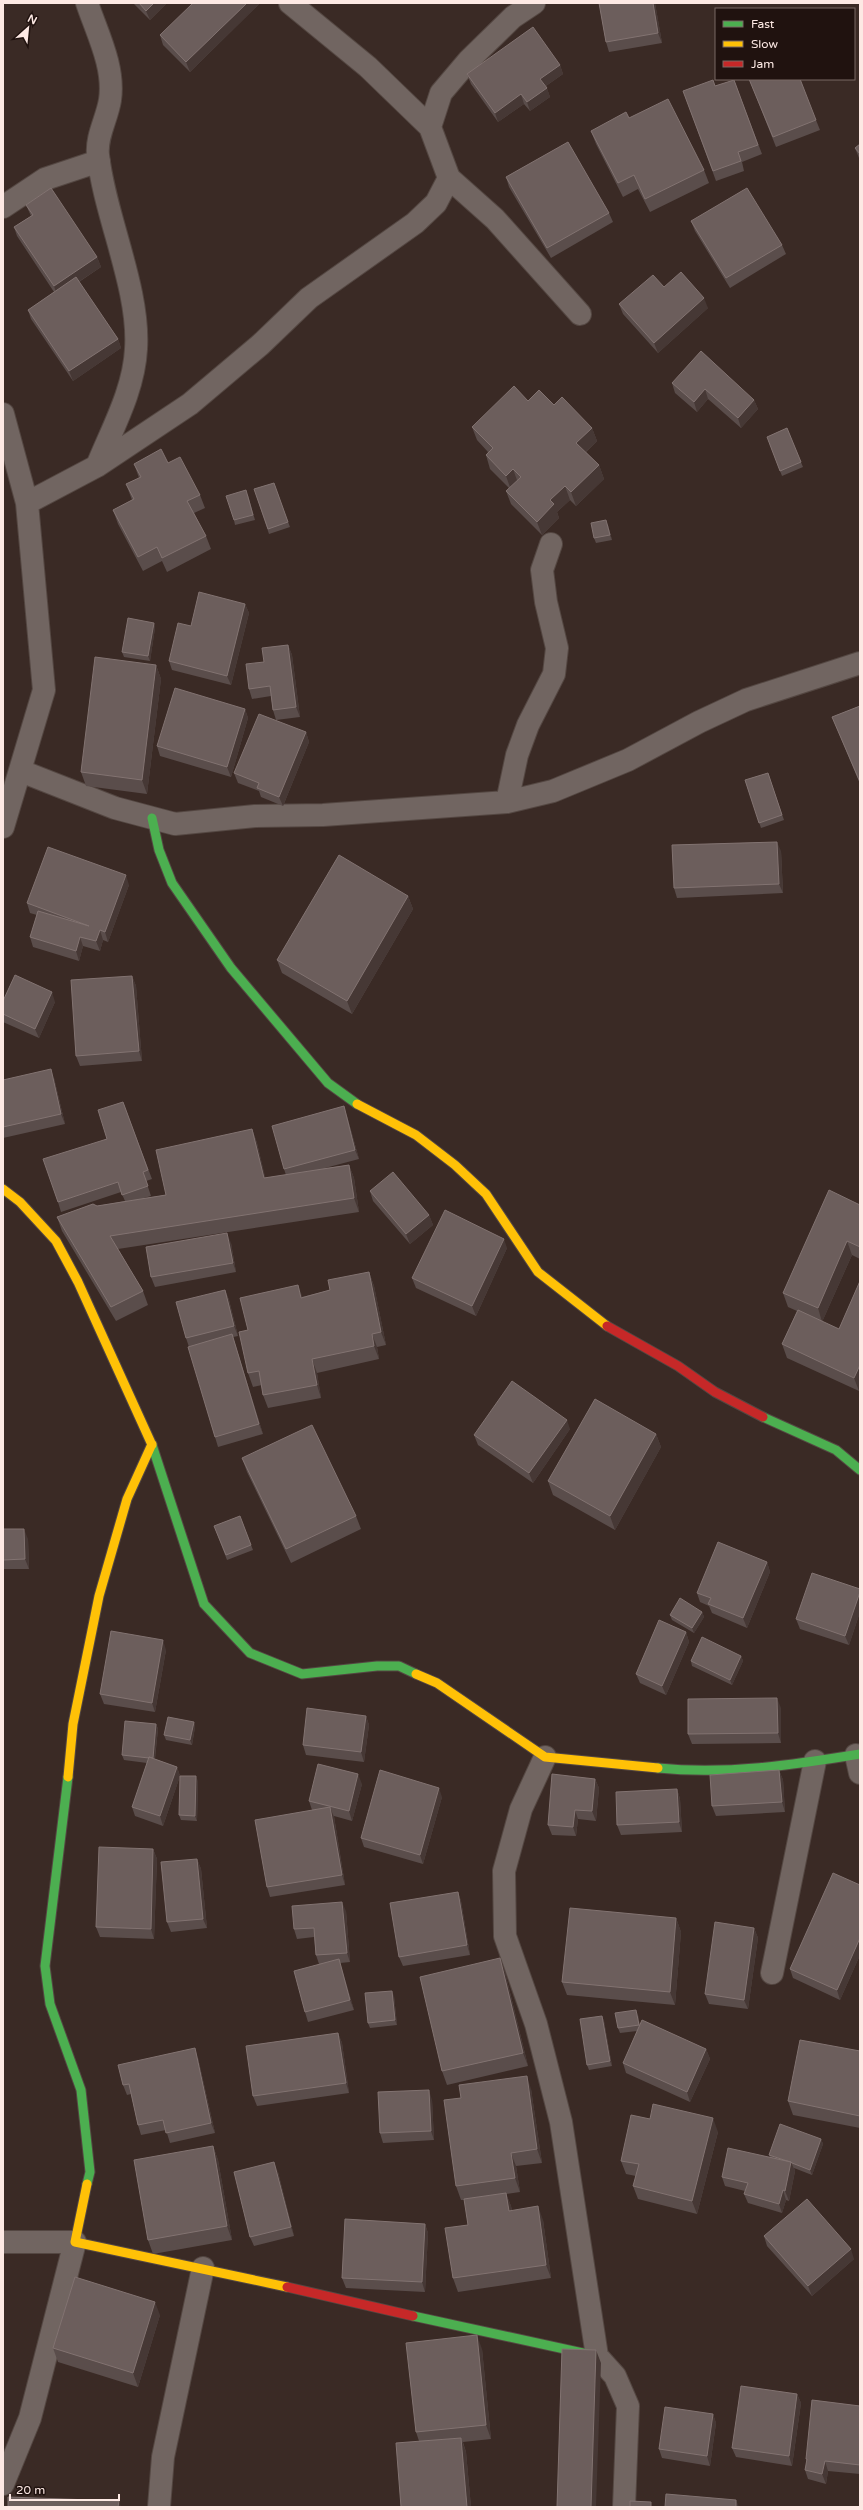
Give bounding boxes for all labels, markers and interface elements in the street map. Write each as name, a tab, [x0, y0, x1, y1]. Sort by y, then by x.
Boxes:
north arrow	[8, 8, 48, 48]
legend	[715, 8, 855, 80]
text: N	[25, 12, 39, 27]
text: Fast	[751, 17, 775, 31]
text: Slow	[751, 37, 778, 51]
text: Jam	[751, 57, 774, 71]
scale bar	[10, 2476, 119, 2502]
text: 20 m	[16, 2483, 45, 2497]

